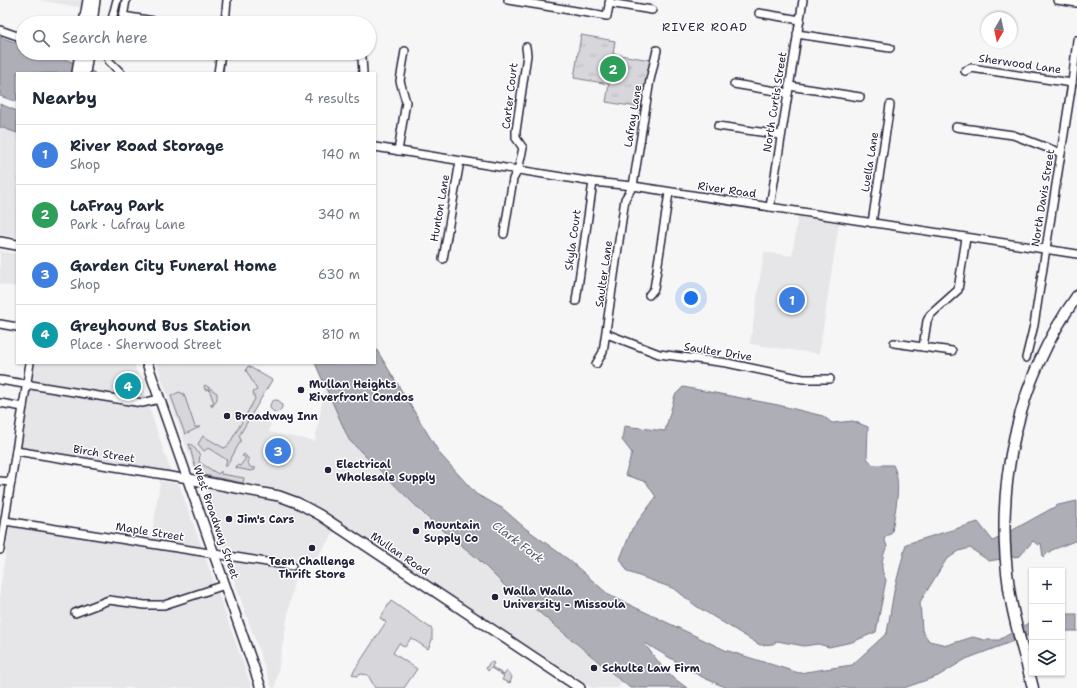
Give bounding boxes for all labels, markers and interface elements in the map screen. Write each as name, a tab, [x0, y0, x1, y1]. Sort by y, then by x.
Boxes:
north arrow	[981, 12, 1017, 48]
search box	[16, 16, 376, 60]
district label: RIVER ROAD	[662, 19, 748, 35]
icon: search	[30, 27, 52, 49]
text: Search here	[62, 28, 148, 48]
street label: North Curtis Street	[760, 51, 790, 153]
street label: Sherwood Lane	[978, 51, 1062, 77]
pin: 2	[600, 54, 626, 84]
street label: Carter Court	[498, 62, 522, 130]
street label: Lafray Lane	[621, 84, 645, 148]
text: Nearby	[32, 87, 97, 109]
text: 4 results	[304, 90, 360, 107]
street label: Luella Lane	[858, 131, 882, 193]
text: River Road Storage	[70, 136, 224, 156]
text: 1	[42, 146, 48, 163]
text: 140 m	[321, 146, 360, 163]
street label: North Davis Street	[1028, 148, 1058, 248]
text: Shop	[70, 156, 100, 173]
street label: Hunton Lane	[427, 173, 453, 243]
street label: River Road	[697, 178, 757, 202]
text: LaFray Park	[70, 196, 164, 216]
text: 2	[40, 206, 50, 223]
text: 340 m	[318, 206, 360, 223]
street label: Skyla Court	[561, 208, 585, 271]
text: Park · Lafray Lane	[70, 216, 185, 233]
street label: Saulter Lane	[592, 240, 616, 308]
text: Garden City Funeral Home	[70, 256, 277, 276]
text: 3	[40, 266, 50, 283]
text: 630 m	[318, 266, 360, 283]
text: Shop	[70, 276, 100, 293]
pin: 1	[779, 285, 805, 315]
your location	[681, 288, 701, 308]
text: Greyhound Bus Station	[70, 316, 251, 336]
text: 4	[40, 326, 50, 343]
text: 810 m	[322, 326, 360, 343]
text: Place · Sherwood Street	[70, 336, 222, 353]
street label: Saulter Drive	[683, 339, 753, 365]
pin: 4	[115, 371, 141, 401]
place label: Mullan Heights Riverfront Condos	[309, 377, 414, 405]
marker: Mullan Heights Riverfront Condos	[296, 385, 306, 395]
place label: Broadway Inn	[235, 409, 319, 424]
marker: Broadway Inn	[222, 411, 232, 421]
pin: 3	[265, 436, 291, 466]
street label: Birch Street	[72, 442, 136, 466]
place label: Electrical Wholesale Supply	[336, 457, 436, 485]
street label: West Broadway Street	[189, 463, 243, 581]
marker: Electrical Wholesale Supply	[323, 465, 333, 475]
place label: Jim's Cars	[237, 512, 294, 527]
marker: Jim's Cars	[224, 514, 234, 524]
water label: Clark Fork	[489, 517, 547, 567]
place label: Mountain Supply Co	[424, 518, 480, 546]
street label: Maple Street	[115, 519, 185, 545]
marker: Mountain Supply Co	[411, 526, 421, 536]
street label: Mullan Road	[367, 529, 433, 579]
marker: Teen Challenge Thrift Store	[307, 543, 317, 553]
place label: Teen Challenge Thrift Store	[269, 554, 356, 582]
map controls	[1029, 568, 1065, 676]
button: +	[1029, 568, 1065, 604]
place label: Walla Walla University - Missoula	[503, 584, 626, 612]
marker: Walla Walla University - Missoula	[490, 592, 500, 602]
button: −	[1029, 604, 1065, 640]
button: layers	[1029, 640, 1065, 676]
place label: Schulte Law Firm	[602, 661, 700, 676]
marker: Schulte Law Firm	[589, 663, 599, 673]

